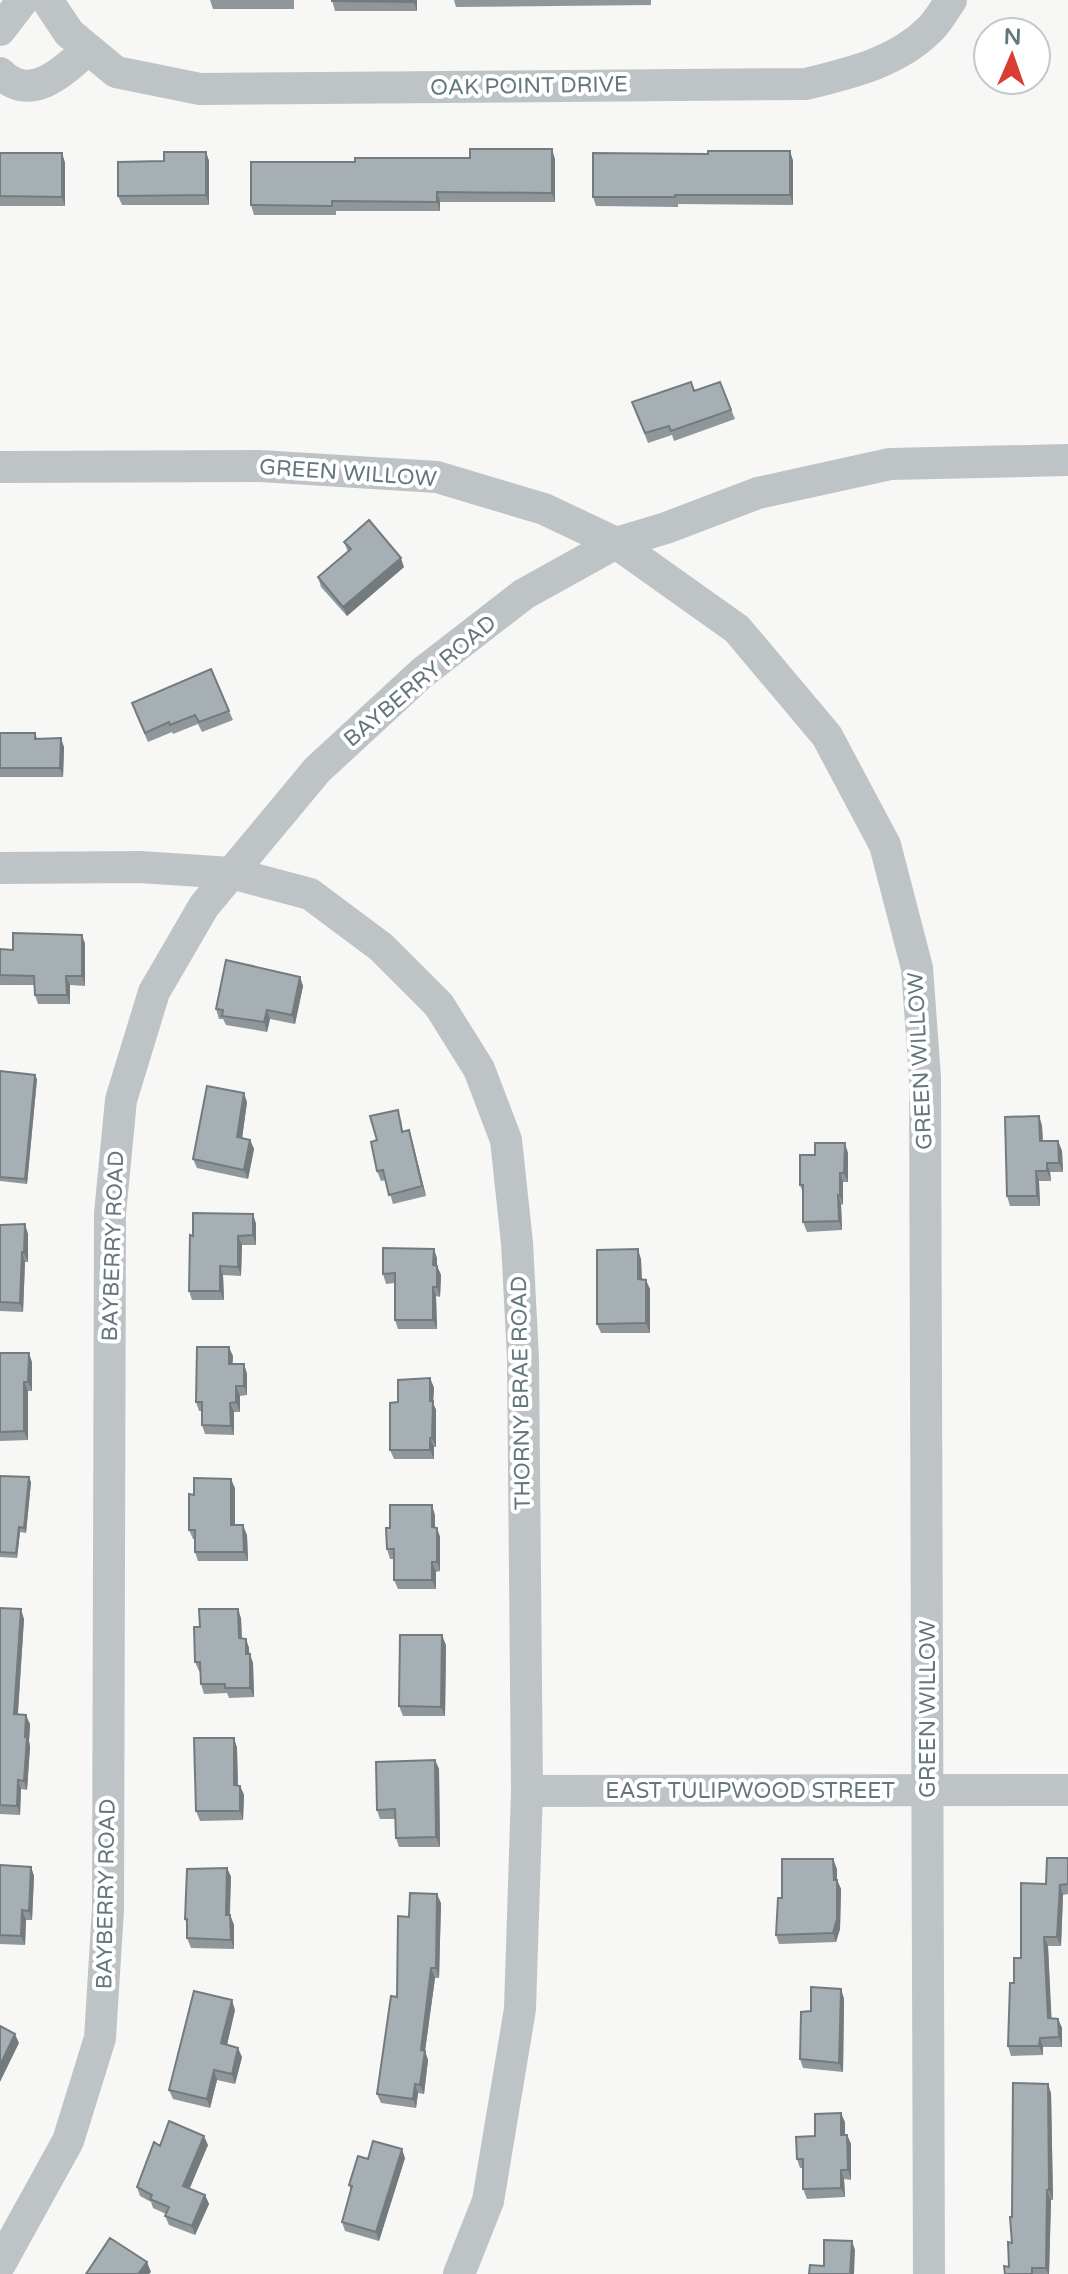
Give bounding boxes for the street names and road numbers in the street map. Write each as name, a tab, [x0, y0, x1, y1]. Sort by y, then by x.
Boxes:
street label: OAK POINT DRIVE	[430, 71, 628, 101]
street label: GREEN WILLOW	[258, 454, 438, 492]
street label: BAYBERRY ROAD	[339, 610, 501, 752]
street label: GREEN WILLOW	[902, 972, 938, 1150]
street label: BAYBERRY ROAD	[97, 1150, 129, 1342]
street label: THORNY BRAE ROAD	[506, 1276, 536, 1510]
street label: GREEN WILLOW	[915, 1620, 941, 1798]
street label: EAST TULIPWOOD STREET	[605, 1778, 895, 1804]
street label: BAYBERRY ROAD	[91, 1798, 121, 1990]

